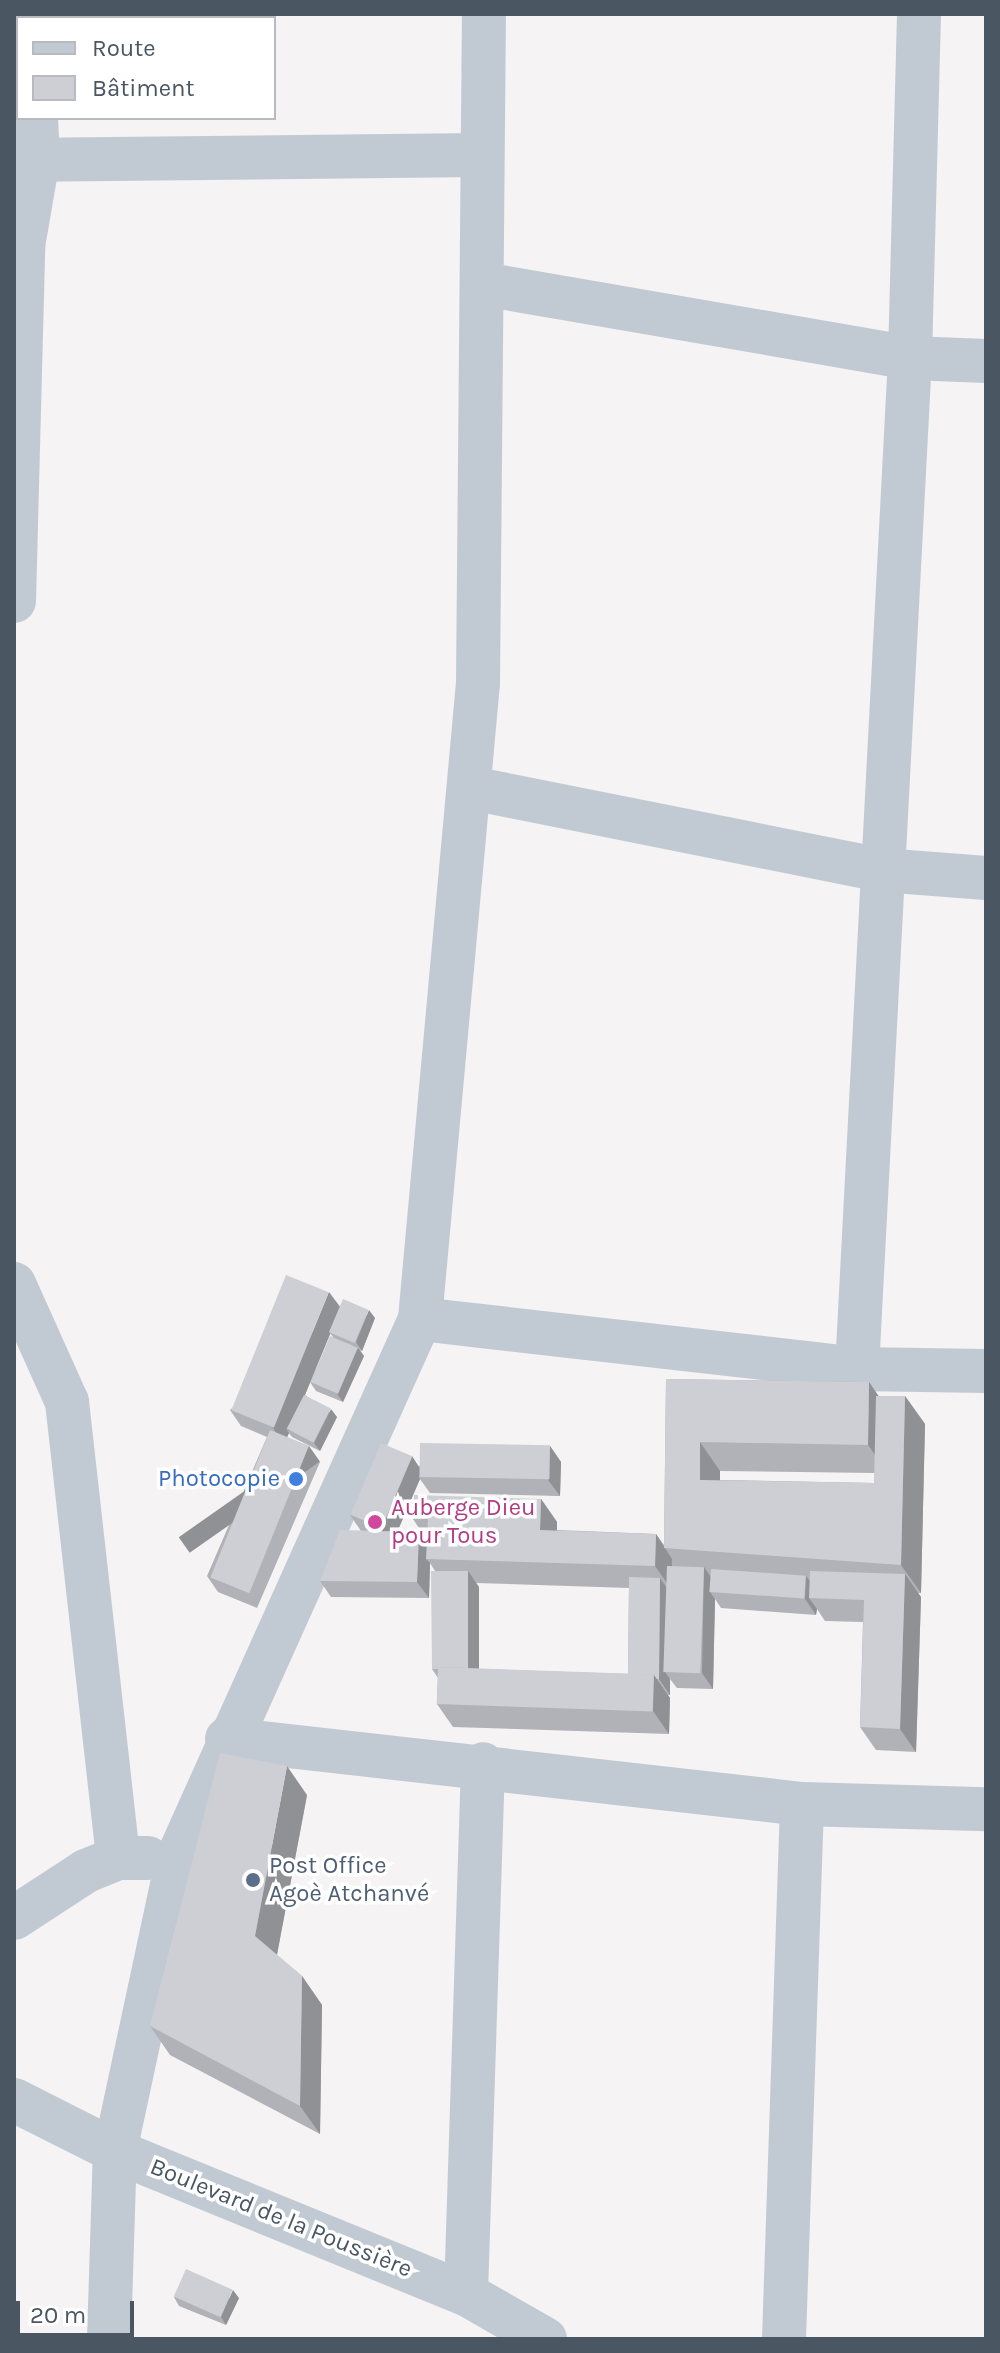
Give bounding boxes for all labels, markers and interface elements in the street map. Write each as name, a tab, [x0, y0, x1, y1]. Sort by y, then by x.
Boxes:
legend	[16, 16, 276, 120]
text: Route	[92, 34, 156, 62]
text: Bâtiment	[92, 74, 195, 102]
place label: Photocopie	[158, 1465, 280, 1493]
marker: Photocopie	[287, 1470, 305, 1488]
place label: Auberge Dieu pour Tous	[391, 1494, 536, 1550]
marker: Auberge Dieu pour Tous	[366, 1513, 384, 1531]
place label: Post Office Agoè Atchanvé	[269, 1852, 429, 1908]
marker: Post Office Agoè Atchanvé	[244, 1871, 262, 1889]
street label: Boulevard de la Poussière	[146, 2152, 416, 2284]
scale bar	[20, 2285, 138, 2335]
text: 20 m	[30, 2301, 86, 2329]

